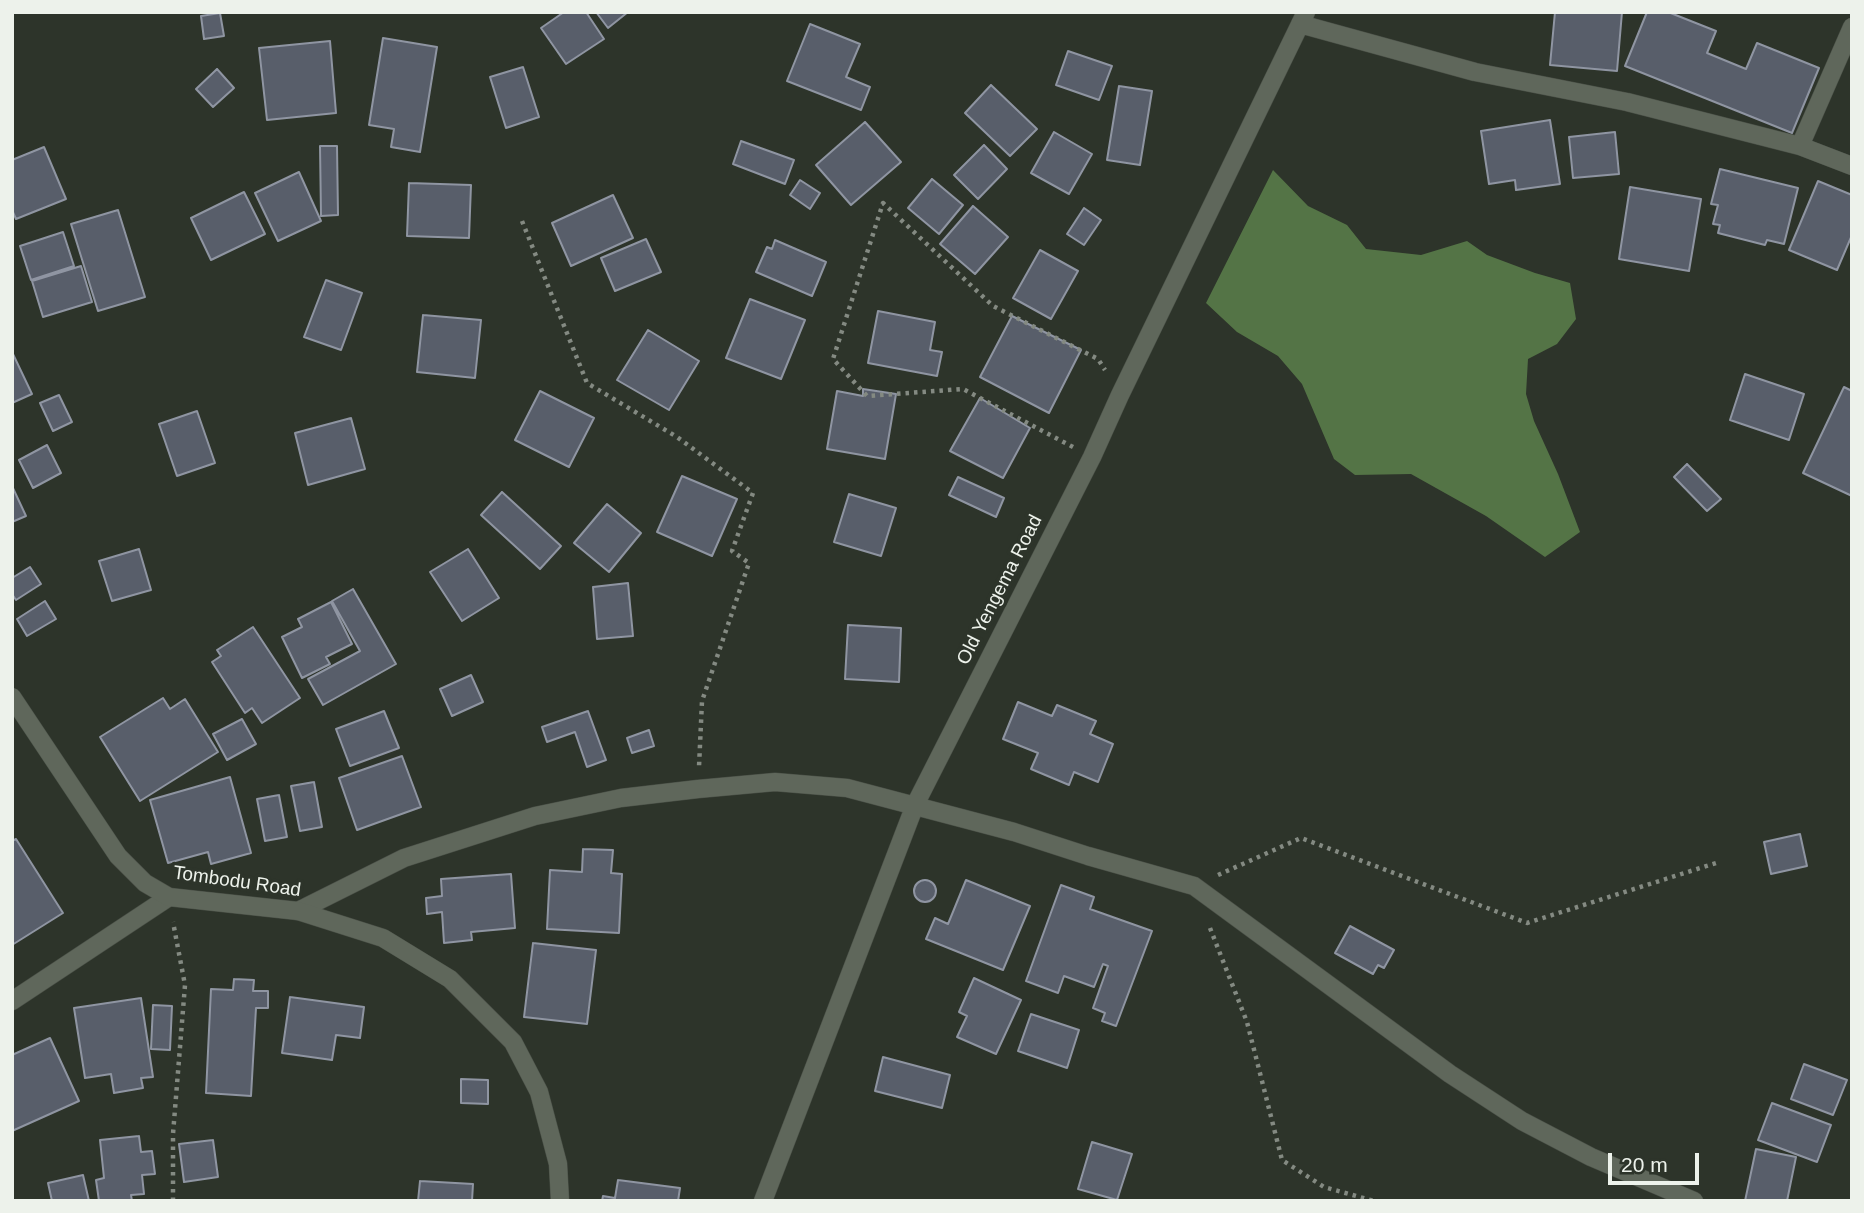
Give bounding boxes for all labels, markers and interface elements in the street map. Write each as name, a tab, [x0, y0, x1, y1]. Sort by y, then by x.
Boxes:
street label: Old Yengema Road	[952, 511, 1048, 669]
street label: Tombodu Road	[172, 862, 302, 902]
scale bar	[1612, 1140, 1703, 1184]
text: 20 m	[1621, 1153, 1668, 1176]

